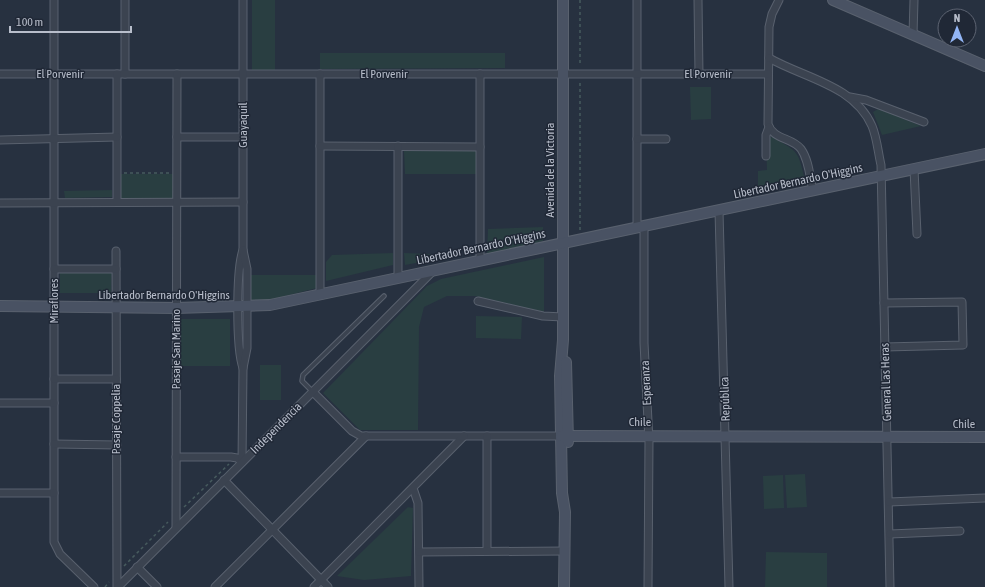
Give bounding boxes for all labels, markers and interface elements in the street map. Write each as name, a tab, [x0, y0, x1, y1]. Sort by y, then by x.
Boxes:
scale bar	[10, 8, 131, 34]
north arrow	[937, 8, 977, 48]
text: N	[954, 12, 960, 24]
text: 100 m	[16, 15, 43, 29]
street label: El Porvenir	[36, 67, 84, 81]
street label: El Porvenir	[360, 67, 408, 81]
street label: El Porvenir	[684, 67, 732, 81]
street label: Guayaquil	[236, 101, 250, 148]
street label: Avenida de la Victoria	[543, 123, 557, 217]
street label: Libertador Bernardo O'Higgins	[732, 160, 864, 202]
street label: Libertador Bernardo O'Higgins	[415, 226, 547, 268]
street label: Miraflores	[47, 279, 61, 323]
street label: Libertador Bernardo O'Higgins	[98, 288, 230, 302]
street label: Pasaje San Marino	[169, 308, 183, 389]
street label: General Las Heras	[878, 343, 894, 421]
street label: Esperanza	[638, 360, 654, 406]
street label: República	[717, 376, 733, 422]
street label: Pasaje Coppelia	[109, 384, 123, 454]
street label: Independencia	[247, 399, 305, 457]
street label: Chile	[629, 415, 651, 429]
street label: Chile	[953, 417, 975, 431]

